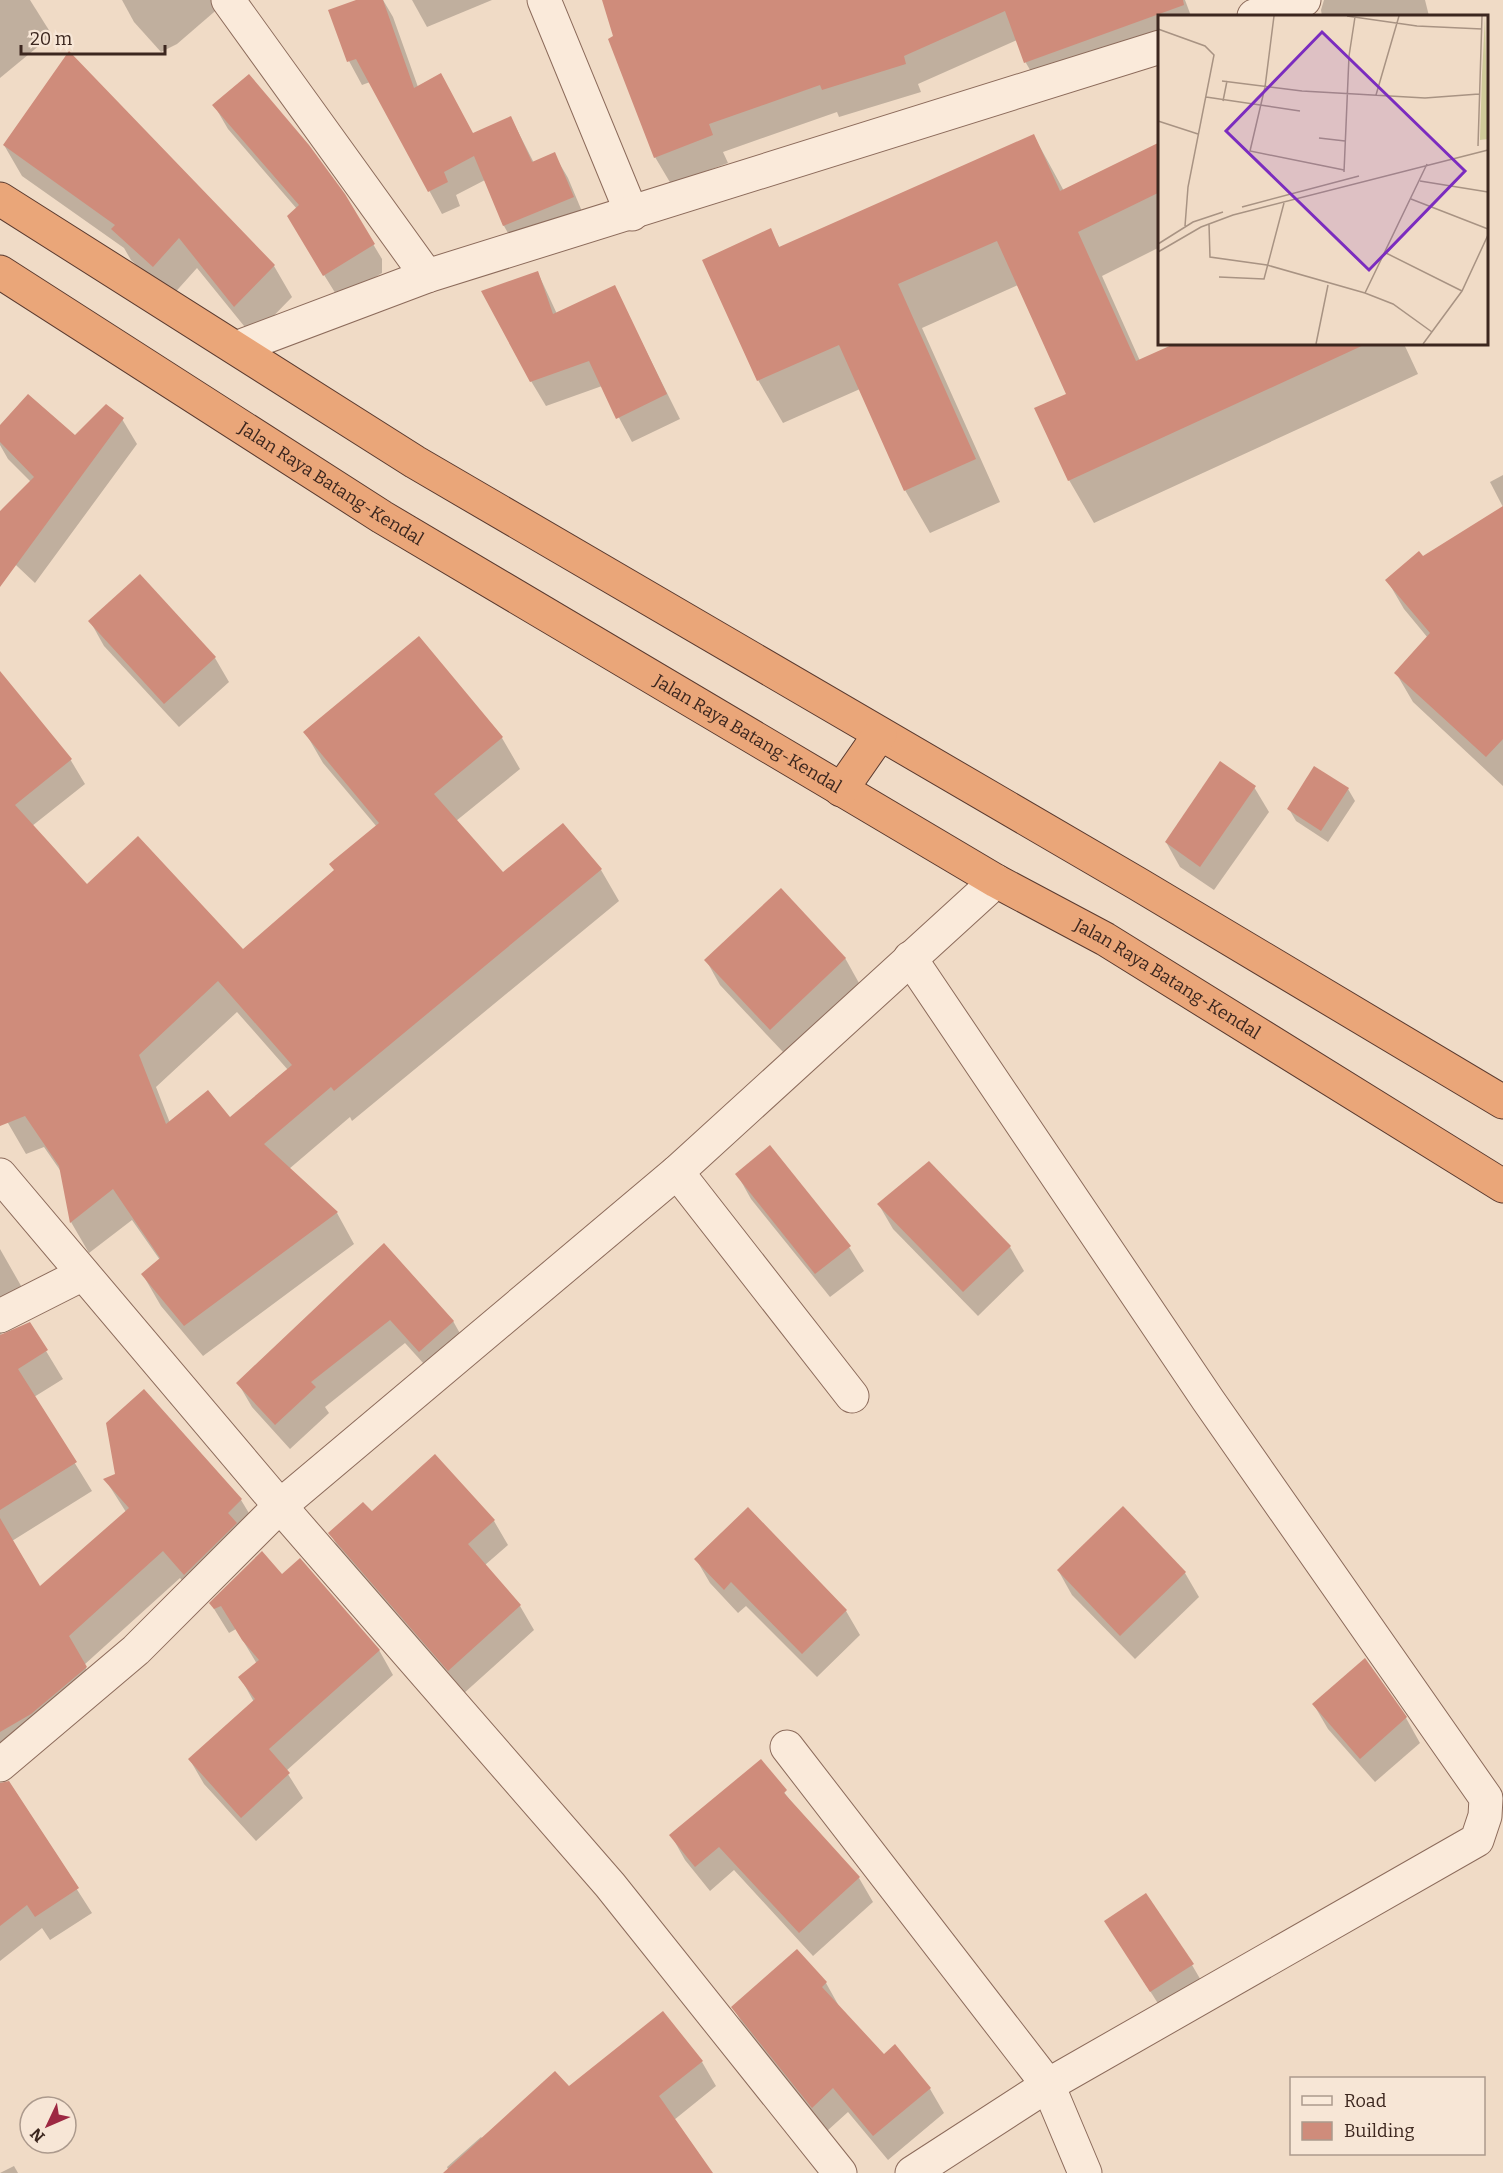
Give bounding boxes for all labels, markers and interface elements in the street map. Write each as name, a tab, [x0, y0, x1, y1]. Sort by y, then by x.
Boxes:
inset map	[1158, 15, 1488, 345]
scale bar	[21, 18, 165, 56]
text: 20 m	[30, 28, 72, 50]
street label: Jalan Raya Batang-Kendal	[234, 416, 428, 550]
street label: Jalan Raya Batang-Kendal	[649, 669, 846, 798]
street label: Jalan Raya Batang-Kendal	[1070, 913, 1265, 1044]
legend	[1290, 2077, 1485, 2155]
text: Road	[1344, 2090, 1387, 2112]
north arrow	[18, 2095, 78, 2155]
text: Building	[1344, 2120, 1415, 2142]
text: N	[26, 2124, 49, 2146]

